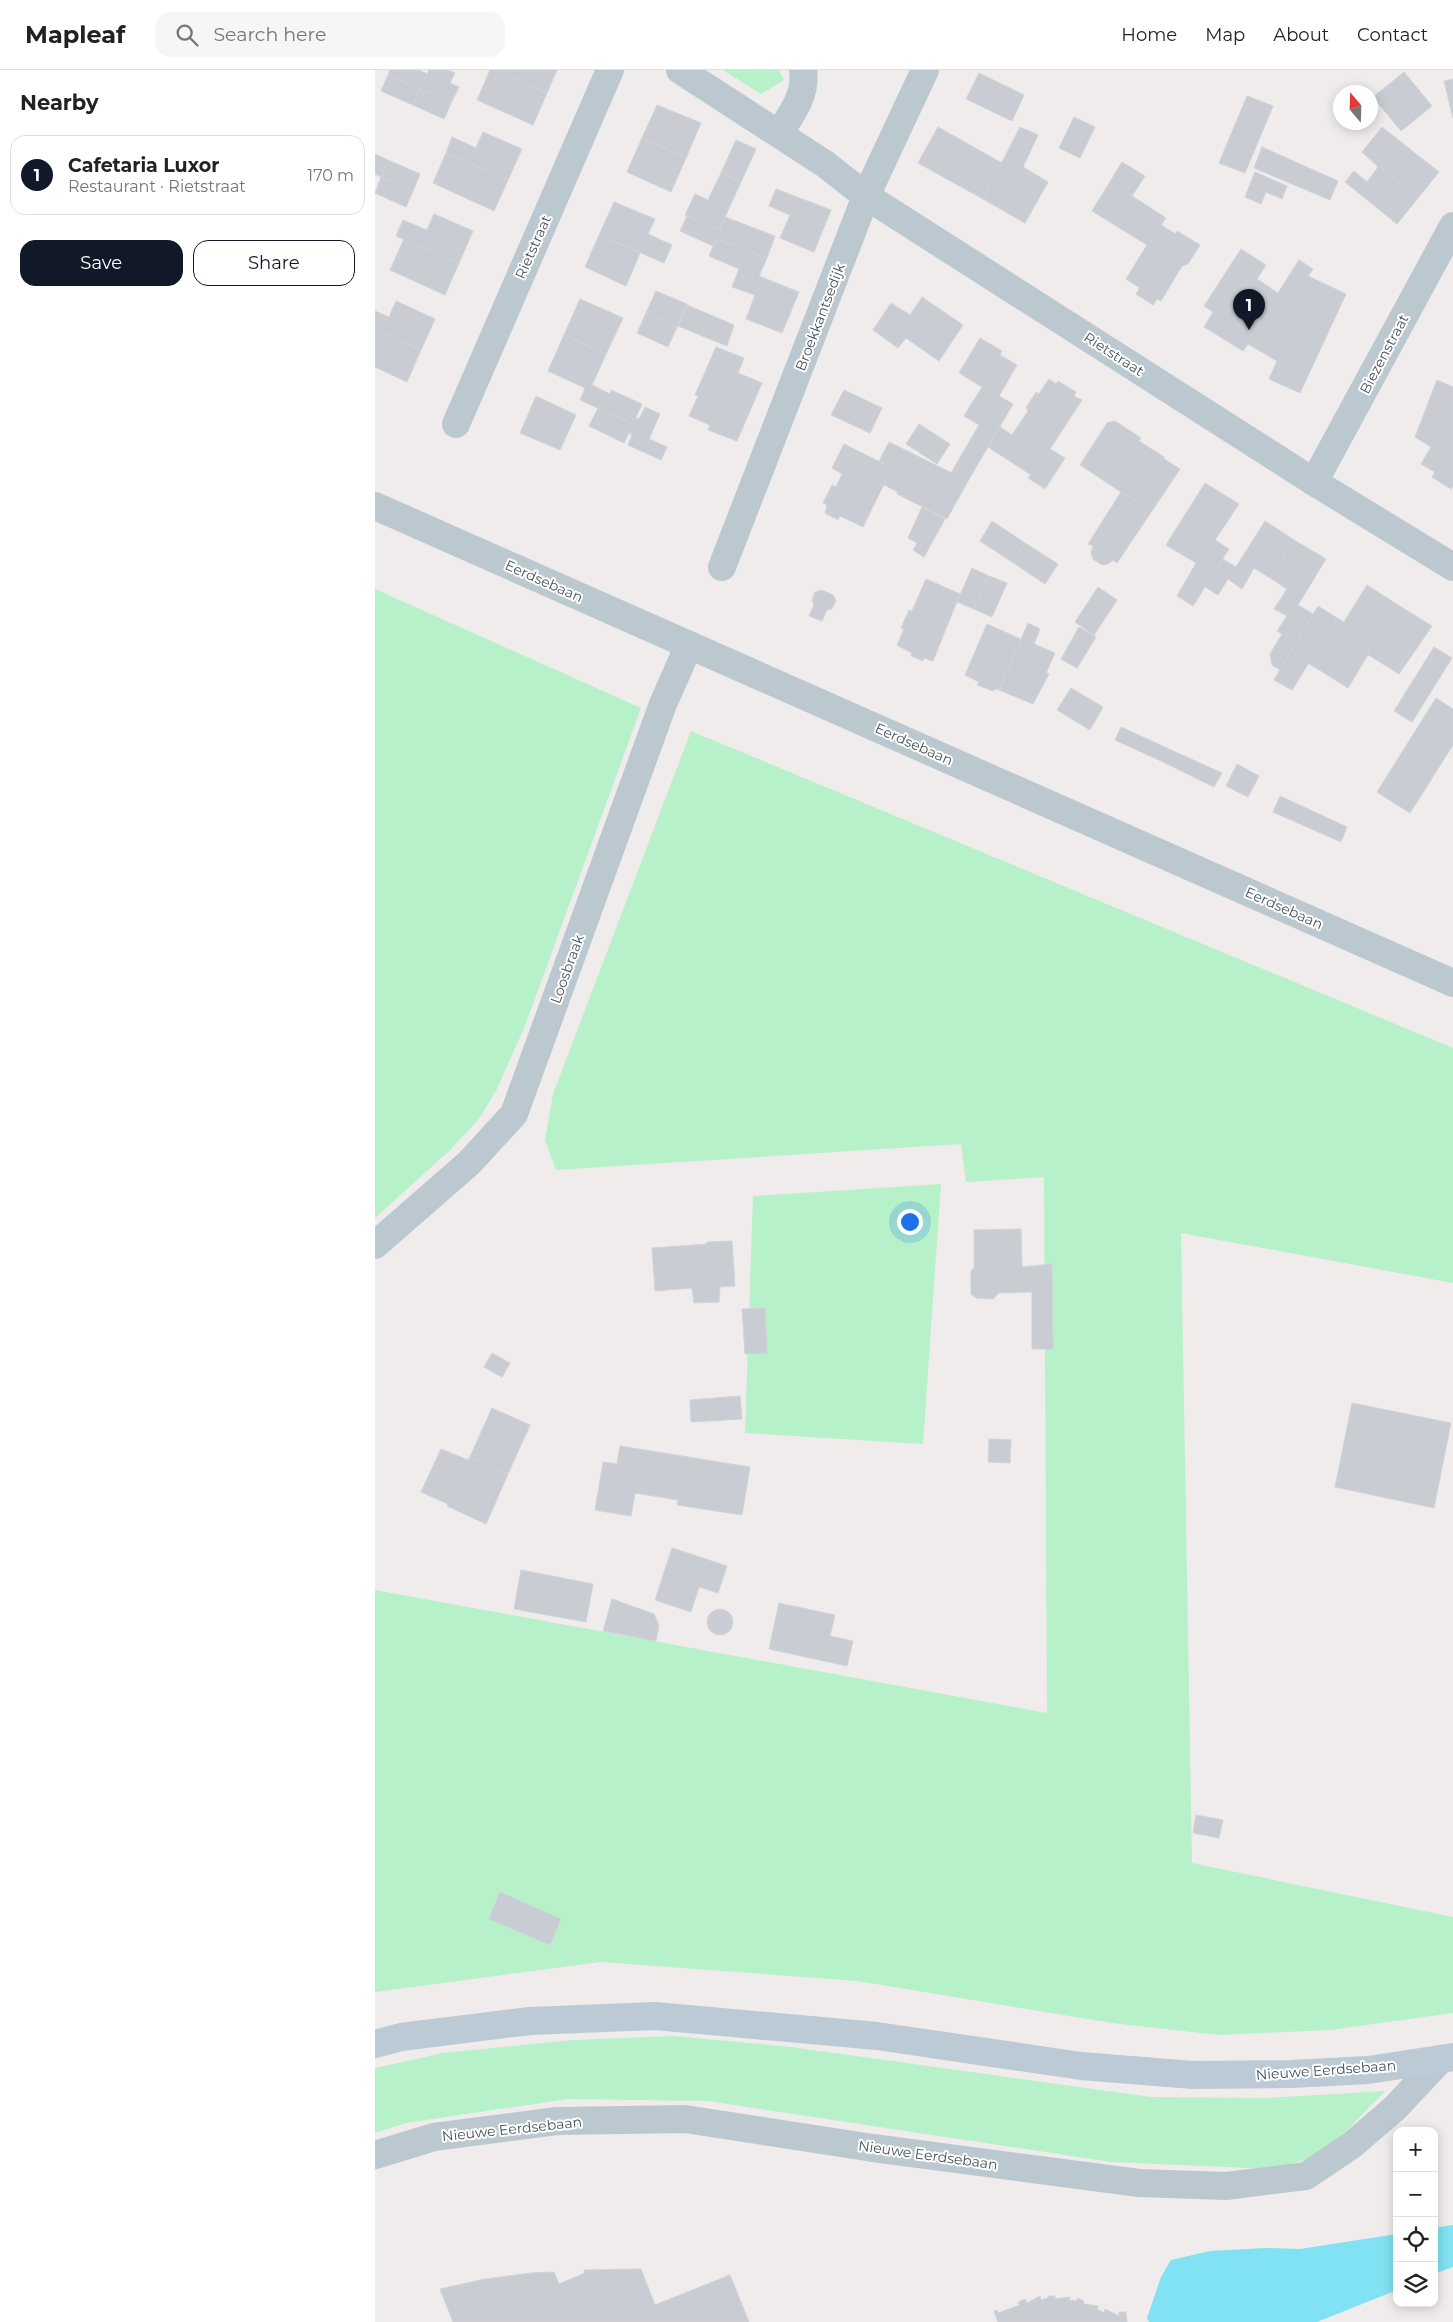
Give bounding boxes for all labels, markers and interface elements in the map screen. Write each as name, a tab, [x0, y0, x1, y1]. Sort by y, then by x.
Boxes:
search box	[155, 12, 505, 57]
text: Mapleaf	[25, 20, 125, 49]
icon: search	[173, 21, 201, 49]
text: Search here	[213, 23, 326, 46]
text: Home	[1121, 24, 1177, 46]
text: Map	[1205, 24, 1245, 46]
text: About	[1273, 24, 1329, 46]
text: Contact	[1357, 24, 1428, 46]
north arrow	[1333, 85, 1378, 130]
text: Nearby	[20, 90, 99, 115]
text: Cafetaria Luxor	[68, 154, 219, 177]
text: 1	[34, 166, 40, 185]
text: 170 m	[307, 166, 354, 185]
text: Restaurant · Rietstraat	[68, 177, 246, 196]
street label: Rietstraat	[511, 212, 555, 282]
button: Save	[20, 240, 183, 286]
button: Share	[193, 240, 355, 286]
street label: Broekkantsedijk	[791, 260, 849, 373]
pin: 1	[1233, 289, 1265, 330]
street label: Biezenstraat	[1356, 311, 1413, 397]
street label: Rietstraat	[1081, 328, 1148, 380]
street label: Eerdsebaan	[502, 556, 586, 606]
street label: Eerdsebaan	[872, 719, 956, 769]
street label: Eerdsebaan	[1242, 883, 1326, 933]
street label: Loosbraak	[546, 932, 588, 1006]
your location	[897, 1209, 923, 1235]
street label: Nieuwe Eerdsebaan	[1255, 2056, 1397, 2084]
street label: Nieuwe Eerdsebaan	[441, 2113, 583, 2145]
map controls	[1393, 2127, 1438, 2307]
button: +	[1393, 2127, 1438, 2172]
street label: Nieuwe Eerdsebaan	[857, 2136, 999, 2174]
button: −	[1393, 2172, 1438, 2217]
button: locate	[1393, 2217, 1438, 2262]
button: layers	[1393, 2262, 1438, 2307]

